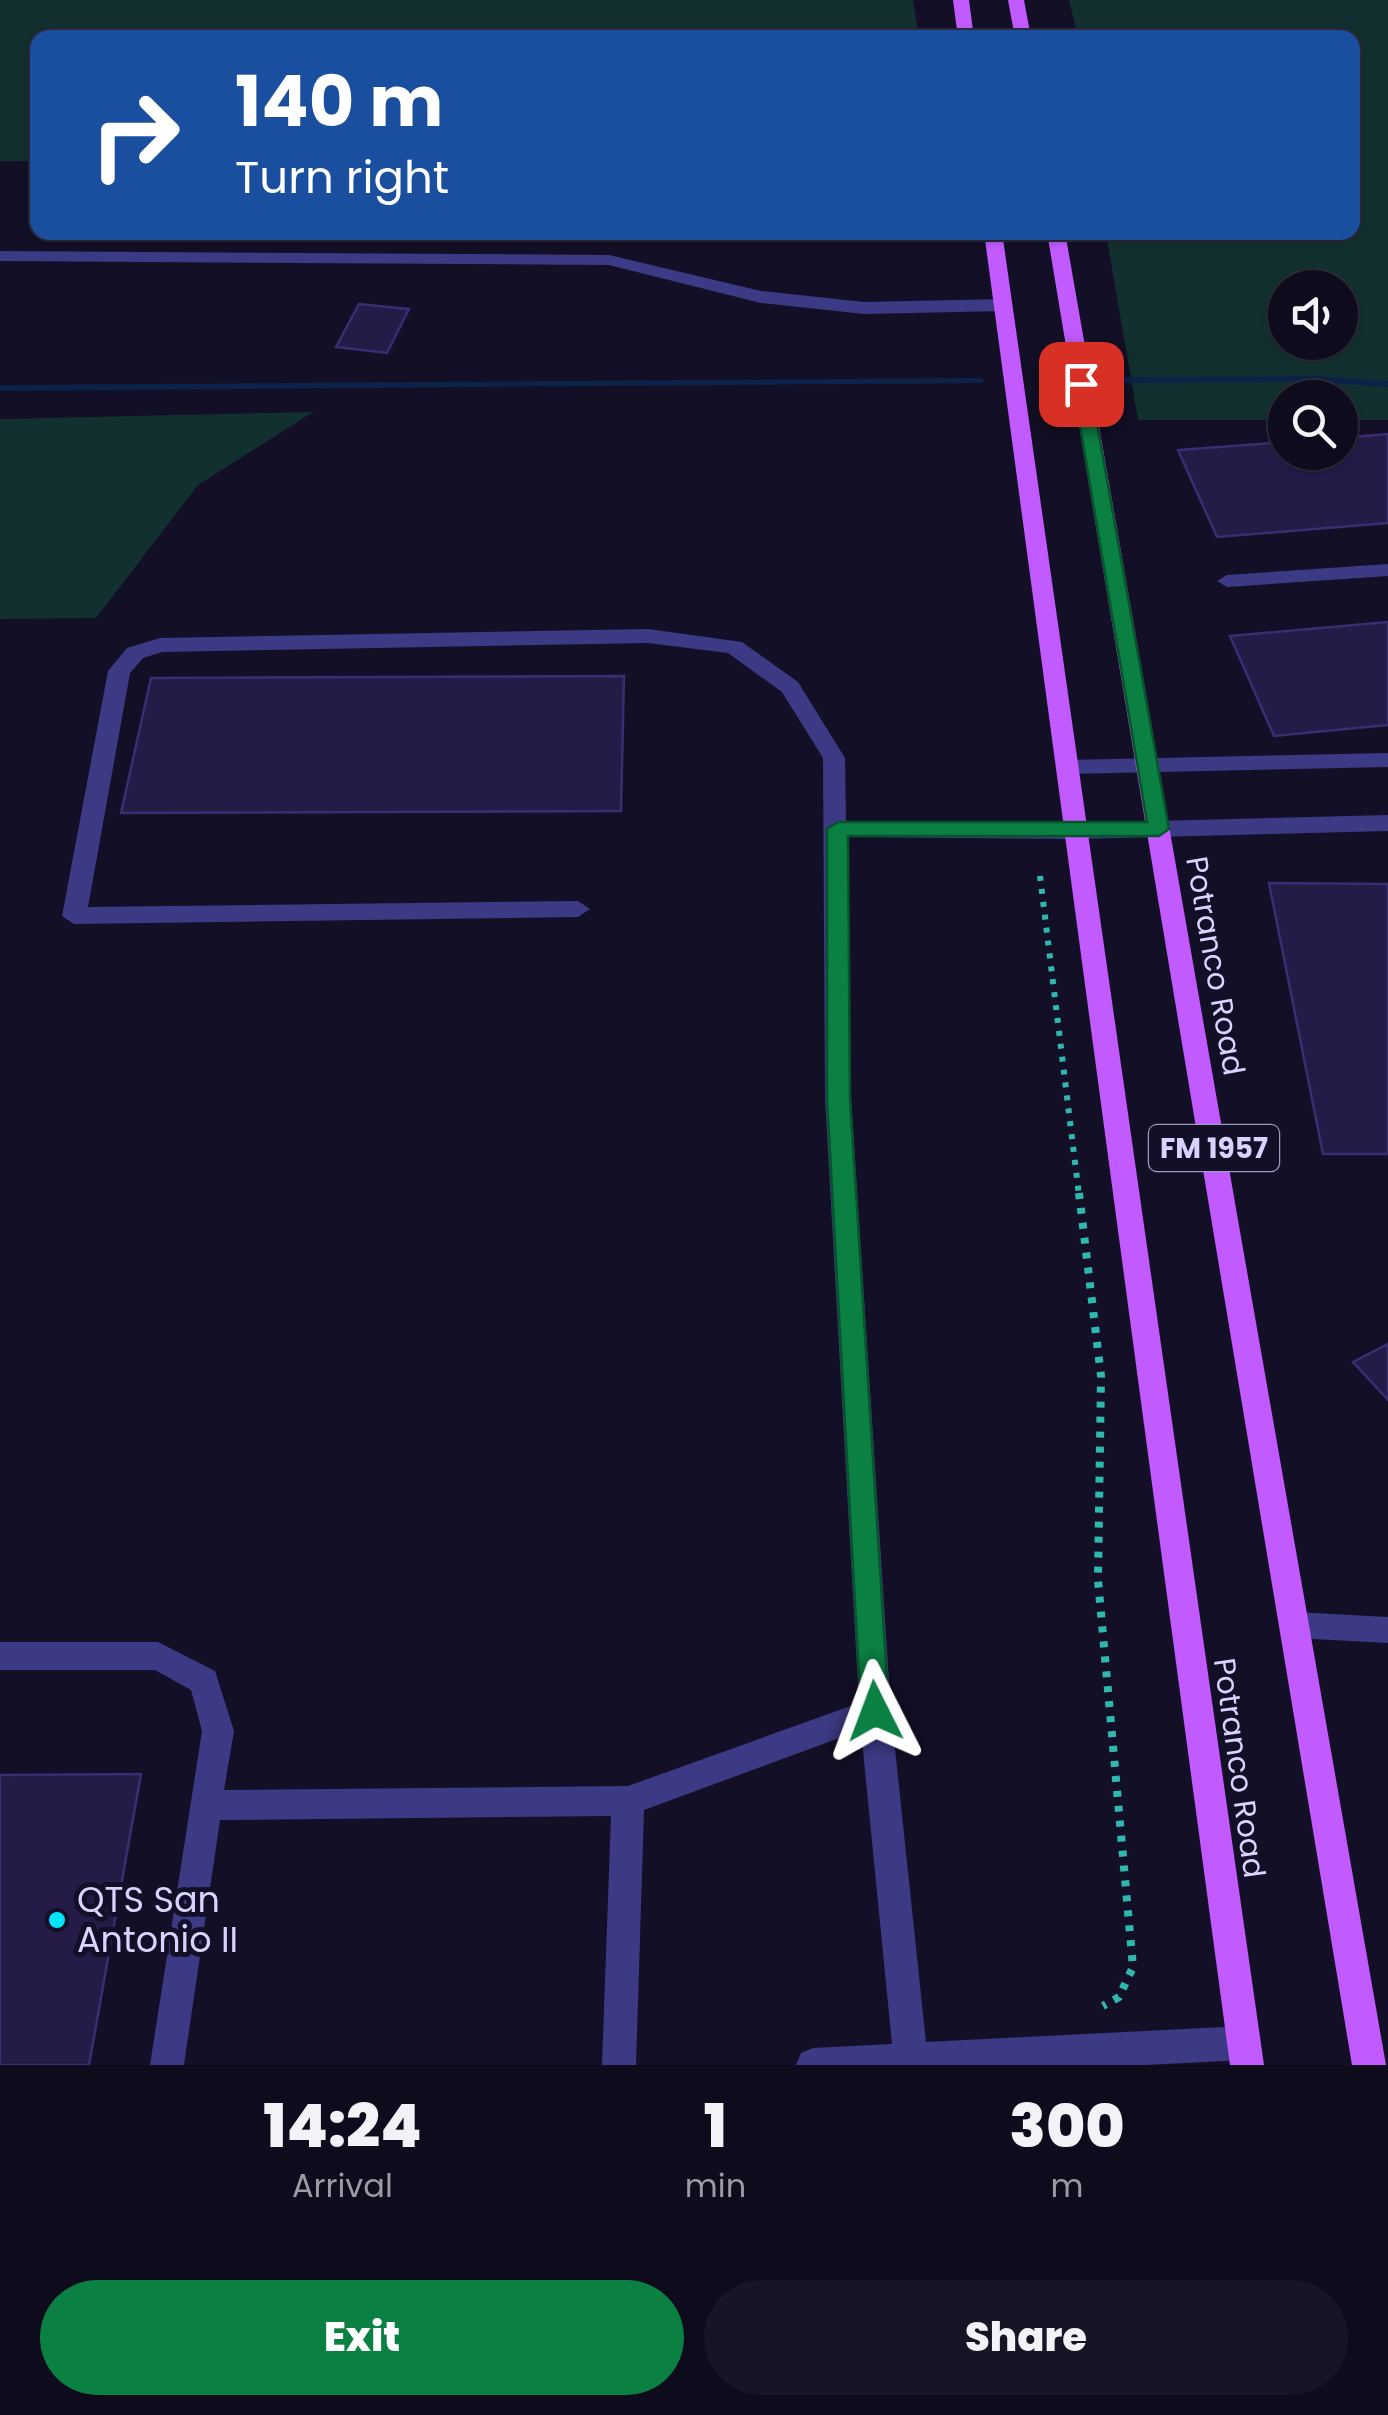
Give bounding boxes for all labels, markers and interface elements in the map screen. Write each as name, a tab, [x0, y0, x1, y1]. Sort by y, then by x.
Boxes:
text: 140 m	[235, 52, 443, 151]
icon: right	[70, 70, 200, 200]
text: Turn right	[235, 146, 449, 209]
map controls	[1268, 270, 1358, 470]
button: sound	[1268, 270, 1358, 360]
pin	[1039, 342, 1124, 427]
icon: arrive	[1054, 357, 1109, 412]
button: search	[1268, 380, 1358, 470]
street label: Potranco Road	[1175, 853, 1256, 1079]
road number: FM 1957	[1149, 1125, 1279, 1171]
street label: Potranco Road	[1203, 1655, 1276, 1881]
position arrow	[823, 1659, 927, 1763]
place label: QTS San Antonio II	[77, 1875, 238, 1964]
marker: QTS San Antonio II	[46, 1909, 68, 1931]
text: 14:24	[263, 2084, 422, 2168]
text: 1	[704, 2084, 727, 2168]
text: 300	[1009, 2084, 1125, 2168]
text: Arrival	[292, 2163, 393, 2208]
text: min	[685, 2163, 746, 2208]
text: m	[1051, 2163, 1084, 2208]
button: Exit	[40, 2280, 684, 2395]
button: Share	[704, 2280, 1348, 2395]

